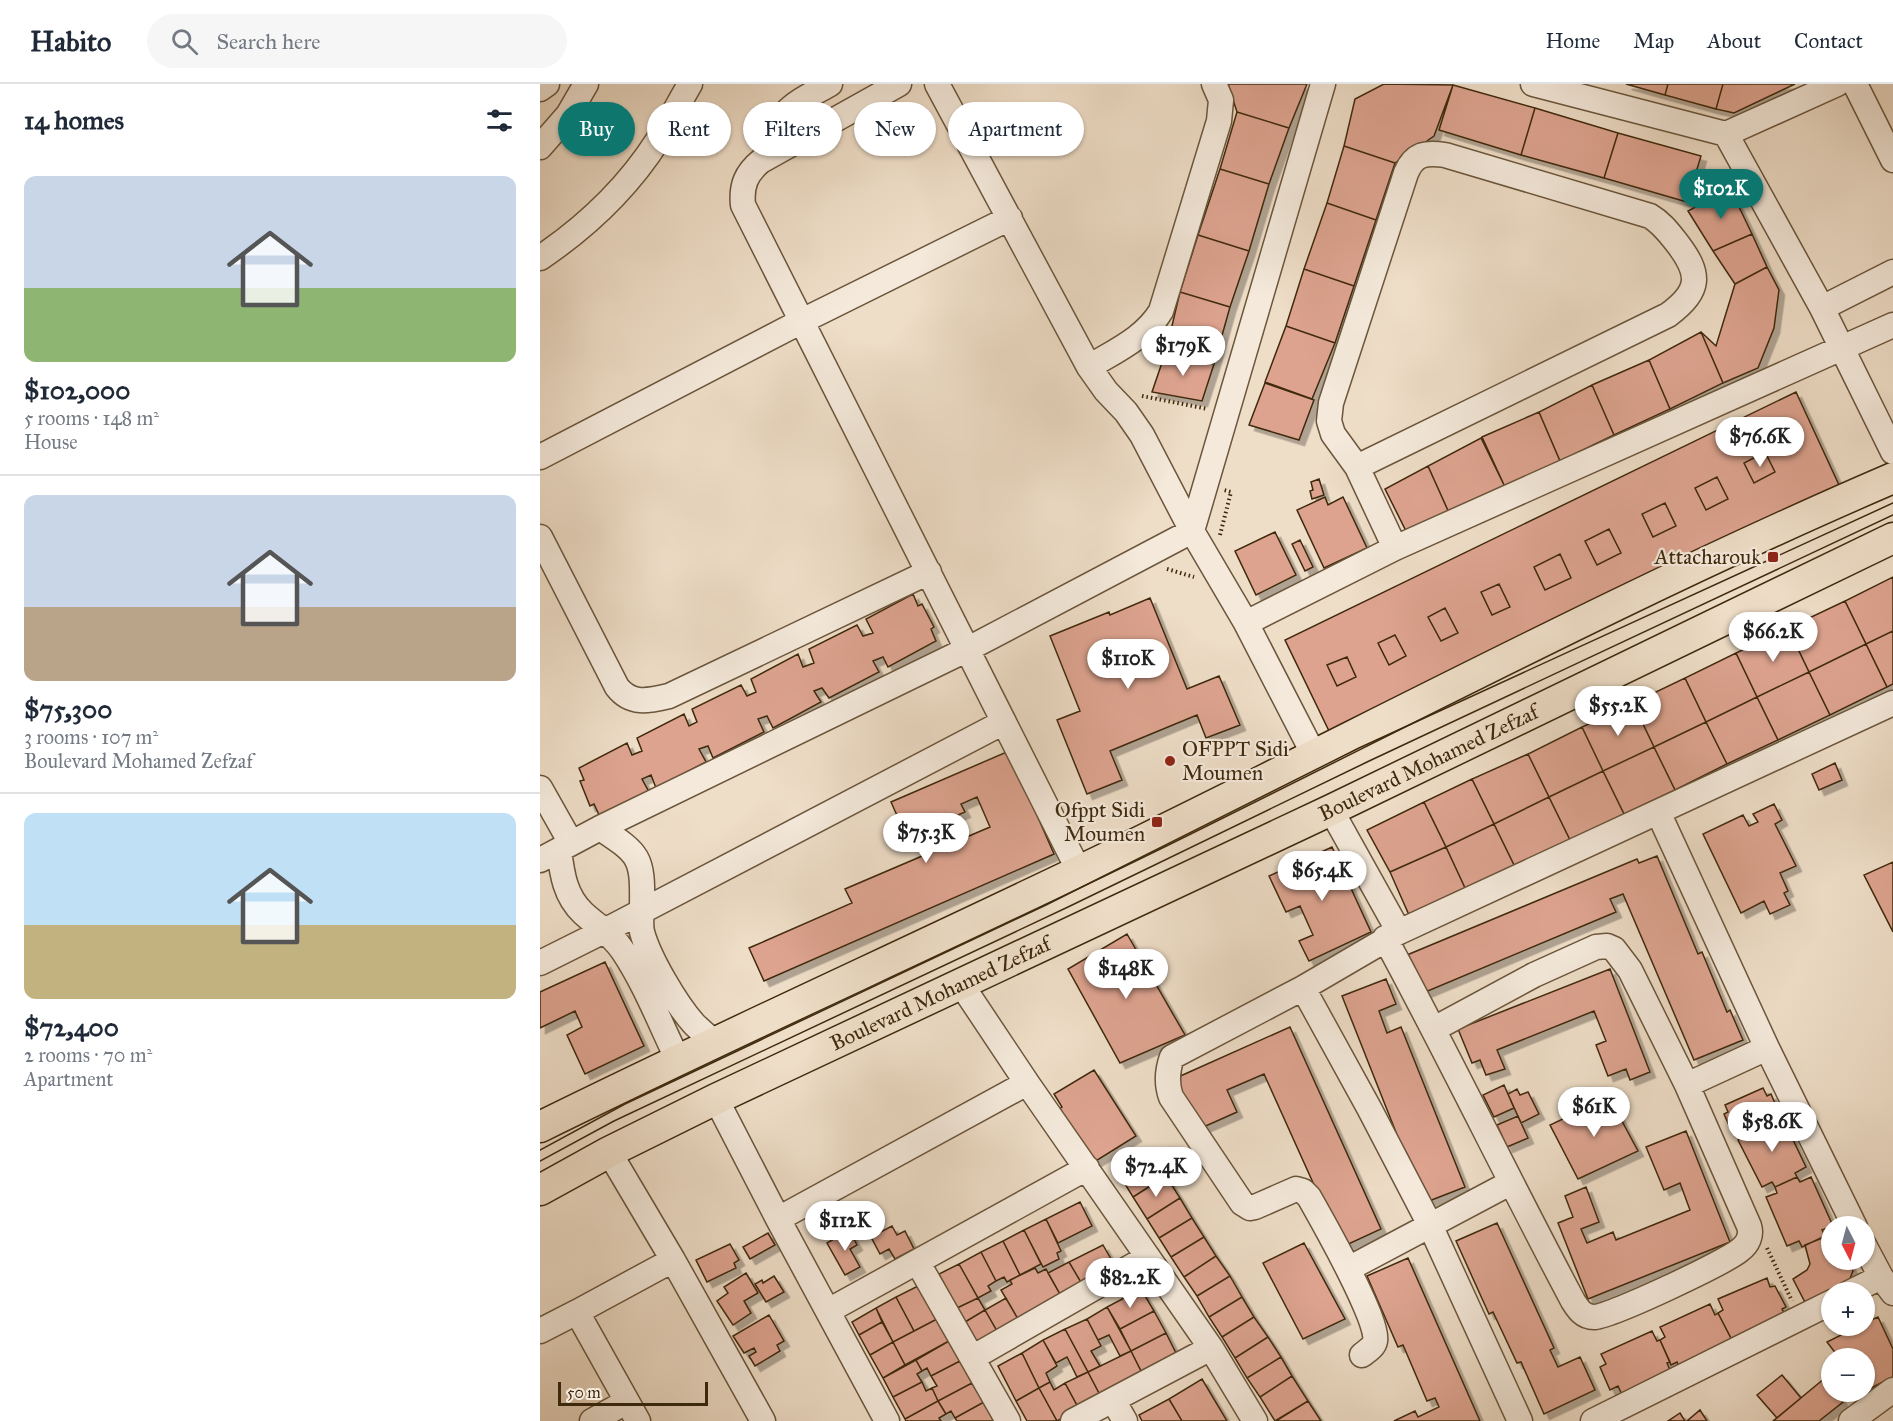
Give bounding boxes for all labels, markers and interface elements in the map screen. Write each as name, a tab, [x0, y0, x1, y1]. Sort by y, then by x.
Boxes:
search box	[147, 14, 567, 68]
text: Habito	[30, 24, 111, 59]
icon: search	[168, 25, 201, 58]
text: Search here	[216, 28, 320, 55]
text: Home	[1545, 28, 1600, 54]
text: Map	[1633, 28, 1674, 54]
text: About	[1707, 28, 1761, 54]
text: Contact	[1794, 28, 1863, 54]
chip: Buy	[558, 102, 635, 156]
chip: Rent	[647, 102, 731, 156]
chip: Filters	[743, 102, 842, 156]
chip: New	[854, 102, 936, 156]
chip: Apartment	[948, 102, 1084, 156]
text: 14 homes	[24, 104, 124, 136]
icon: filters	[483, 104, 516, 137]
pin: $102K	[1679, 169, 1763, 220]
text: $102K	[1693, 176, 1749, 200]
icon: home	[216, 215, 324, 323]
pin: $179K	[1141, 326, 1225, 377]
text: $179K	[1155, 333, 1211, 357]
text: $102,000	[24, 374, 130, 406]
text: 5 rooms · 148 m²	[24, 406, 159, 430]
pin: $76.6K	[1711, 417, 1809, 468]
text: $76.6K	[1729, 424, 1791, 448]
text: House	[24, 430, 78, 454]
icon: home	[216, 534, 324, 642]
place label: Attacharouk	[1653, 544, 1761, 570]
marker: Attacharouk	[1766, 550, 1780, 564]
pin: $66.2K	[1724, 612, 1822, 663]
text: $66.2K	[1743, 619, 1803, 643]
pin: $110K	[1086, 639, 1170, 690]
text: $110K	[1101, 646, 1155, 670]
pin: $55.2K	[1569, 686, 1667, 737]
text: $75,300	[24, 693, 112, 725]
text: $55.2K	[1589, 693, 1647, 717]
street label: Boulevard Mohamed Zefzaf	[1315, 697, 1545, 827]
text: 3 rooms · 107 m²	[24, 725, 158, 749]
place label: OFPPT Sidi Moumen	[1182, 736, 1289, 786]
text: Boulevard Mohamed Zefzaf	[24, 749, 253, 773]
marker: OFPPT Sidi Moumen	[1163, 754, 1177, 768]
place label: Ofppt Sidi Moumen	[1055, 797, 1145, 847]
pin: $75.3K	[877, 813, 975, 864]
marker: Ofppt Sidi Moumen	[1150, 815, 1164, 829]
text: $75.3K	[897, 820, 955, 844]
pin: $65.4K	[1273, 851, 1371, 902]
icon: home	[216, 852, 324, 960]
text: $65.4K	[1292, 858, 1352, 882]
street label: Boulevard Mohamed Zefzaf	[826, 929, 1057, 1057]
pin: $148K	[1084, 949, 1168, 1000]
text: $148K	[1098, 956, 1154, 980]
text: $72,400	[24, 1011, 119, 1043]
text: 2 rooms · 70 m²	[24, 1043, 152, 1067]
text: Apartment	[24, 1067, 113, 1091]
pin: $61K	[1558, 1087, 1630, 1138]
text: $61K	[1572, 1094, 1616, 1118]
pin: $58.6K	[1723, 1102, 1821, 1153]
text: $58.6K	[1742, 1109, 1802, 1133]
pin: $72.4K	[1107, 1147, 1205, 1198]
text: $72.4K	[1125, 1154, 1187, 1178]
pin: $112K	[803, 1201, 887, 1252]
text: $112K	[819, 1208, 871, 1232]
north arrow	[1821, 1216, 1875, 1270]
map controls	[1821, 1216, 1875, 1402]
pin: $82.2K	[1081, 1258, 1179, 1309]
text: $82.2K	[1099, 1265, 1161, 1289]
button: +	[1821, 1282, 1875, 1336]
button: −	[1821, 1348, 1875, 1402]
scale bar	[558, 1379, 708, 1406]
text: 50 m	[567, 1383, 601, 1402]

